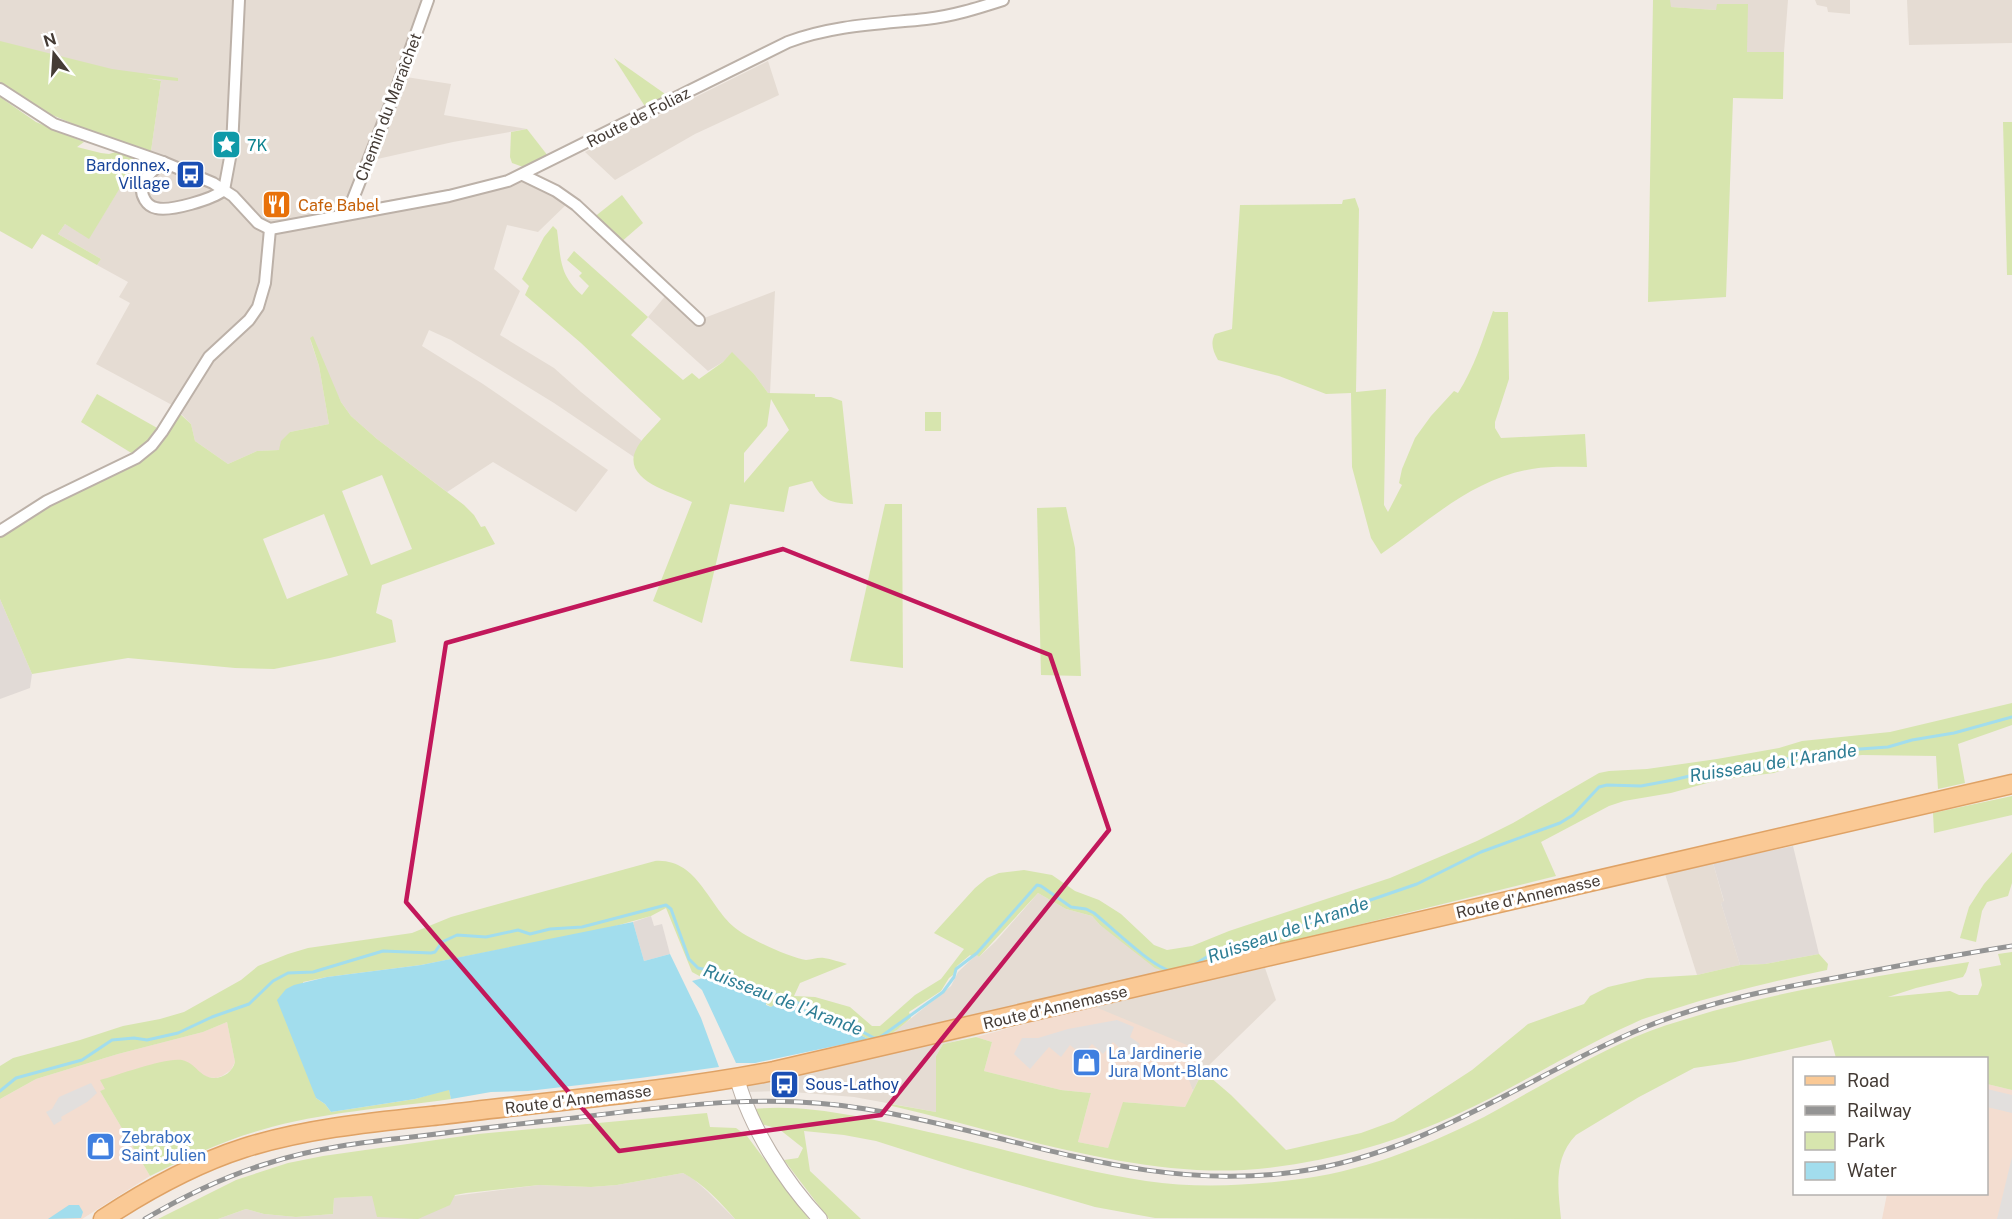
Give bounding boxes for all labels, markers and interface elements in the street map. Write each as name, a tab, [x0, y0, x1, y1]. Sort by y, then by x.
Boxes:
north arrow	[24, 24, 84, 84]
text: N	[41, 29, 59, 51]
street label: Chemin du Maraîchet	[351, 30, 426, 184]
street label: Route de Foliaz	[583, 83, 693, 152]
place icon: 7K	[210, 129, 242, 161]
place label: 7K	[247, 136, 268, 155]
place label: Bardonnex, Village	[86, 156, 170, 193]
bus stop icon: Bardonnex, Village	[175, 158, 207, 190]
restaurant icon: Cafe Babel	[261, 189, 293, 221]
place label: Cafe Babel	[298, 196, 380, 215]
water label: Ruisseau de l'Arande	[1688, 739, 1858, 786]
street label: Route d'Annemasse	[1454, 871, 1602, 922]
water label: Ruisseau de l'Arande	[1204, 892, 1371, 967]
water label: Ruisseau de l'Arande	[700, 959, 866, 1040]
street label: Route d'Annemasse	[981, 982, 1129, 1033]
place label: La Jardinerie Jura Mont-Blanc	[1108, 1044, 1228, 1081]
shop icon: La Jardinerie Jura Mont-Blanc	[1071, 1046, 1103, 1078]
legend	[1793, 1057, 1988, 1195]
bus stop icon: Sous-Lathoy	[768, 1068, 800, 1100]
text: Road	[1847, 1070, 1890, 1091]
place label: Sous-Lathoy	[805, 1075, 900, 1094]
street label: Route d'Annemasse	[504, 1081, 652, 1118]
text: Railway	[1847, 1100, 1912, 1121]
place label: Zebrabox Saint Julien	[121, 1128, 206, 1165]
shop icon: Zebrabox Saint Julien	[84, 1130, 116, 1162]
text: Park	[1847, 1130, 1885, 1151]
text: Water	[1847, 1160, 1897, 1181]

